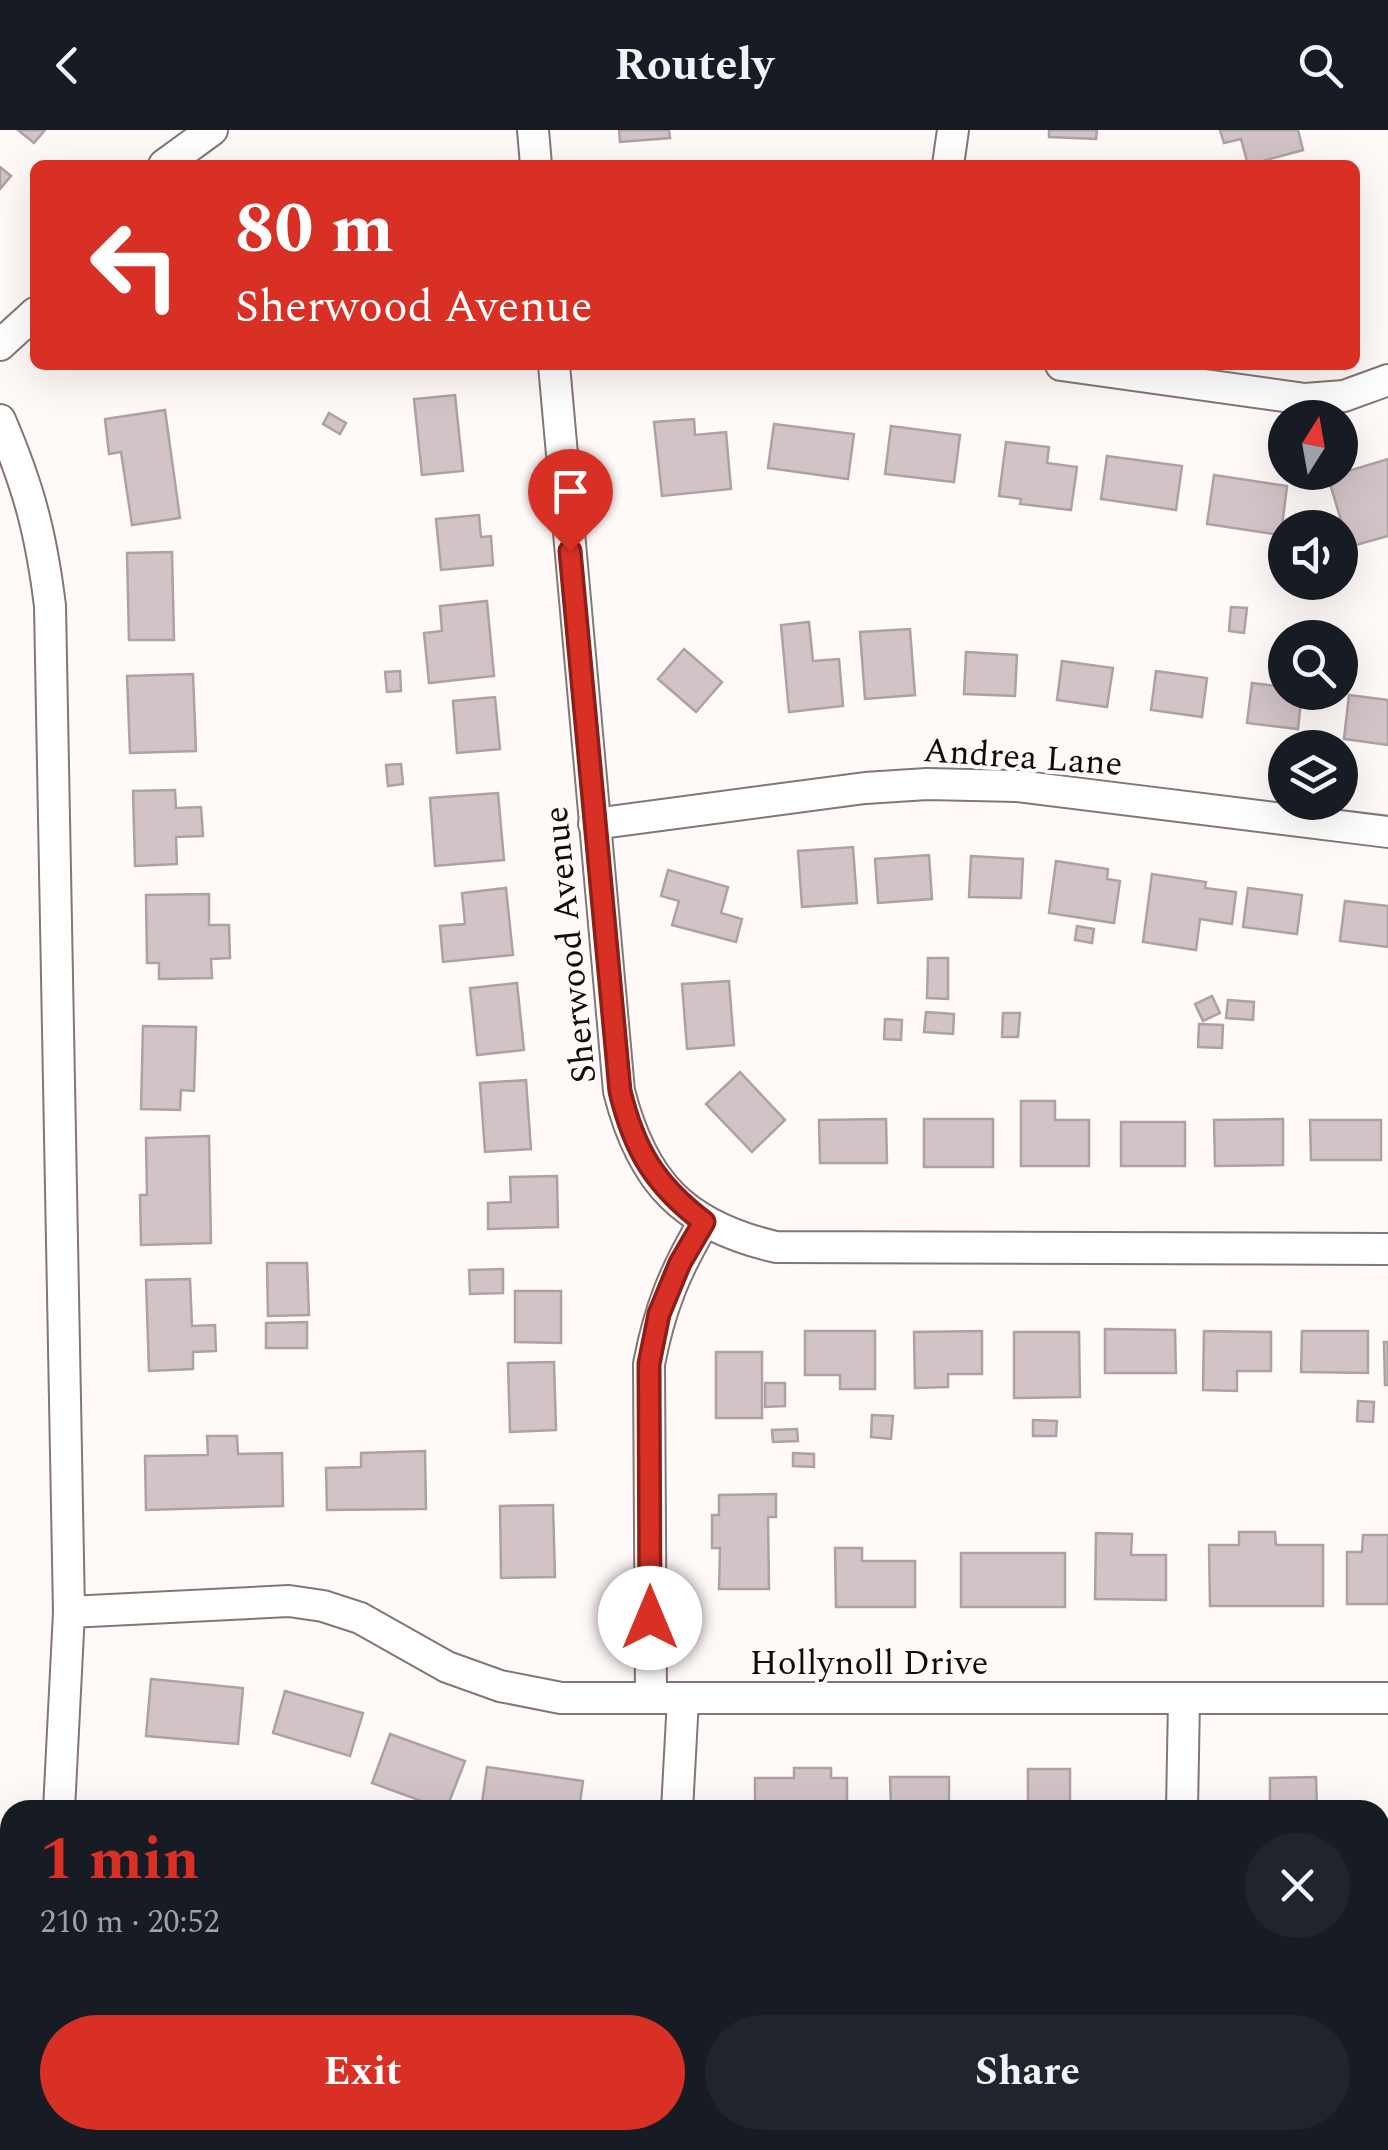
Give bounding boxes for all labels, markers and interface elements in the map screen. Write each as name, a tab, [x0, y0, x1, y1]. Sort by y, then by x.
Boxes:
text: Routely	[614, 31, 774, 100]
icon: back	[40, 38, 95, 93]
icon: search	[1293, 38, 1348, 93]
text: 80 m	[235, 177, 394, 283]
icon: left	[70, 200, 200, 330]
text: Sherwood Avenue	[235, 273, 593, 342]
north arrow	[1268, 400, 1358, 490]
map controls	[1268, 400, 1358, 820]
pin	[528, 449, 613, 552]
icon: arrive	[543, 464, 598, 519]
button: sound	[1268, 510, 1358, 600]
button: search	[1268, 620, 1358, 710]
street label: Andrea Lane	[921, 724, 1124, 791]
button: layers	[1268, 730, 1358, 820]
street label: Sherwood Avenue	[530, 804, 611, 1086]
position arrow	[598, 1566, 702, 1670]
street label: Hollynoll Drive	[750, 1637, 988, 1690]
text: 1 min	[40, 1814, 200, 1906]
button: close	[1245, 1833, 1350, 1938]
text: 210 m · 20:52	[40, 1898, 220, 1947]
button: Exit	[40, 2015, 685, 2130]
button: Share	[705, 2015, 1350, 2130]

